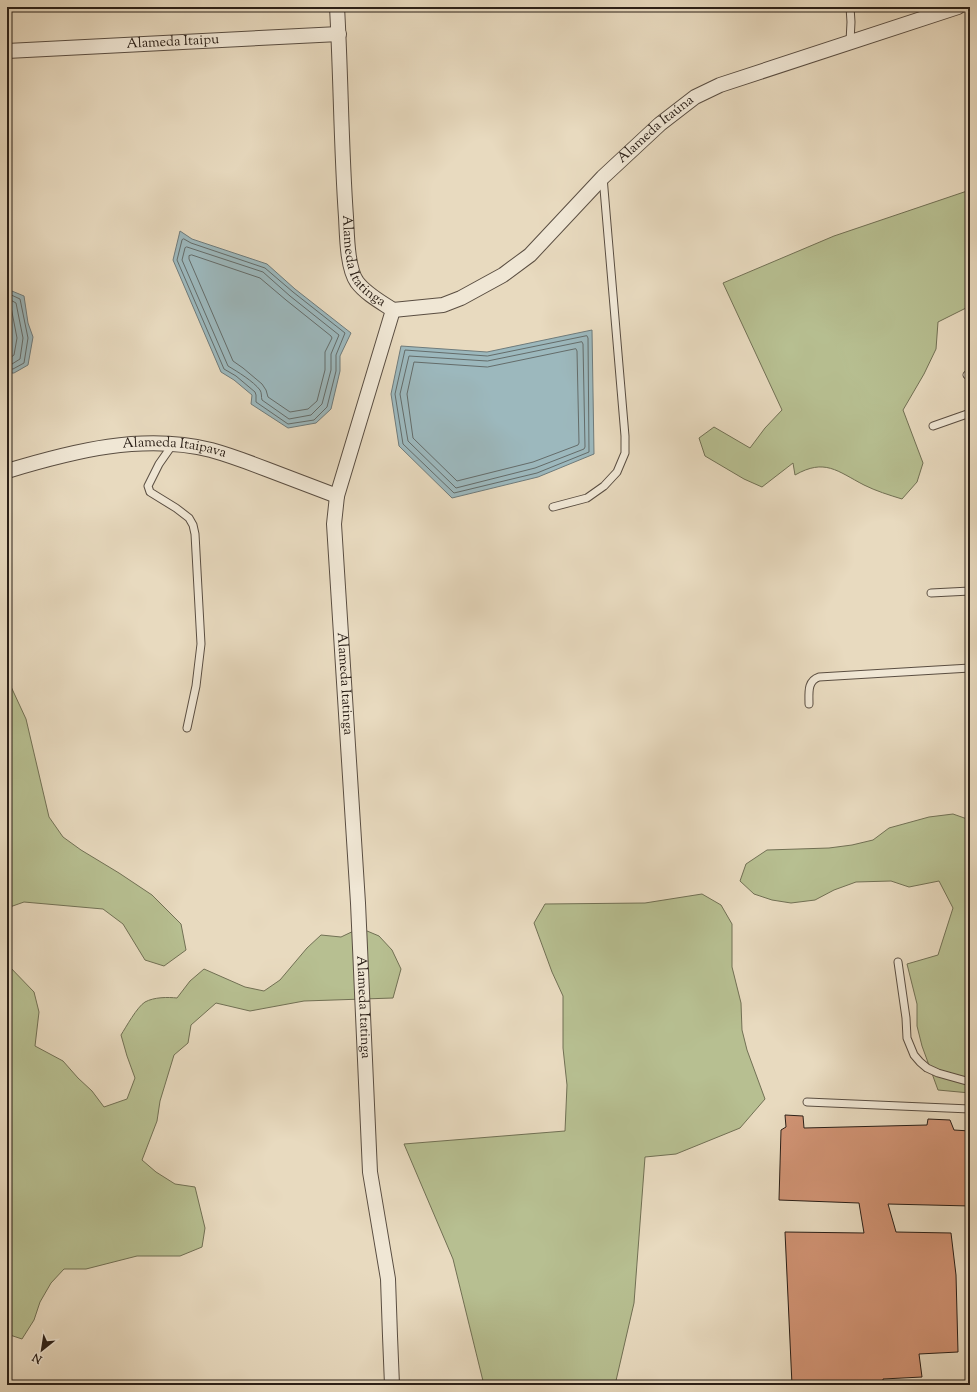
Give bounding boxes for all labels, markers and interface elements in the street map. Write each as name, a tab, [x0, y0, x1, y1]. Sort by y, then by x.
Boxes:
street label: Alameda Itaipu	[126, 30, 220, 55]
street label: Alameda Itaúna	[613, 91, 699, 168]
street label: Alameda Itatinga	[336, 215, 390, 313]
street label: Alameda Itaipava	[122, 433, 229, 464]
street label: Alameda Itatinga	[331, 632, 357, 736]
street label: Alameda Itatinga	[350, 955, 375, 1060]
north arrow	[22, 1330, 62, 1370]
text: N	[30, 1349, 46, 1367]

